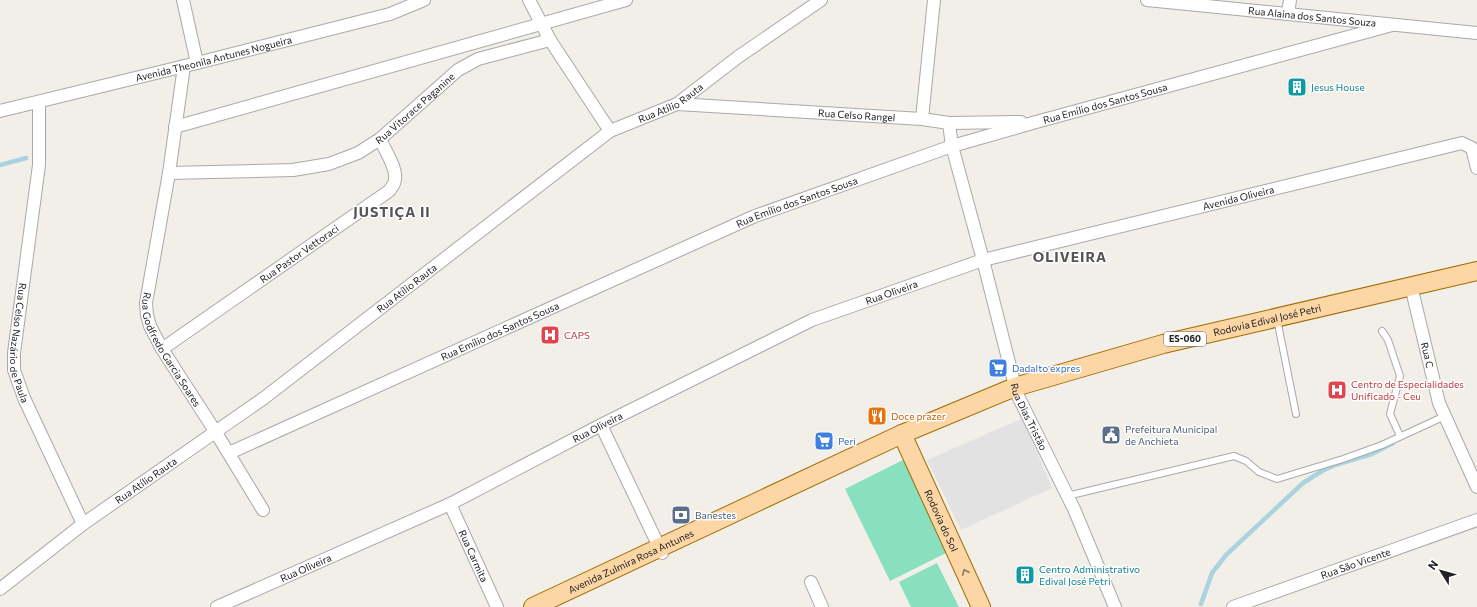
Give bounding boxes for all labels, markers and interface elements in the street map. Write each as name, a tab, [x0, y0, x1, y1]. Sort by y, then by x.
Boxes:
street label: Rua Alaina dos Santos Souza	[1248, 4, 1377, 29]
street label: Avenida Theonila Antunes Nogueira	[134, 33, 293, 84]
street label: Rua Vitorace Paganine	[373, 70, 457, 146]
building icon: Jesus House	[1286, 76, 1308, 98]
street label: Rua Atílio Rauta	[636, 80, 705, 125]
street label: Rua Emílio dos Santos Sousa	[1042, 81, 1169, 126]
place label: Jesus House	[1311, 81, 1365, 93]
street label: Rua Celso Rangel	[818, 107, 896, 123]
street label: Rua Emílio dos Santos Sousa	[734, 174, 859, 230]
street label: Avenida Oliveira	[1201, 183, 1275, 212]
district label: JUSTIÇA II	[353, 203, 431, 220]
street label: Rua Pastor Vettoraci	[257, 222, 341, 285]
district label: OLIVEIRA	[1033, 248, 1107, 265]
street label: Rua Atílio Rauta	[374, 261, 439, 315]
street label: Rua Oliveira	[864, 277, 919, 307]
street label: Rua Celso Nazário de Paula	[8, 282, 31, 405]
street label: Rua Godfredo Garcia Soares	[140, 291, 204, 409]
street label: Rua Emílio dos Santos Sousa	[439, 299, 561, 363]
street label: Rodovia Edival José Petri	[1212, 301, 1322, 338]
hospital icon: CAPS	[539, 324, 561, 346]
place label: CAPS	[564, 329, 590, 341]
road number: ES-060	[1164, 332, 1206, 346]
street label: Rua C	[1419, 341, 1436, 369]
supermarket icon: Dadalto expres	[987, 357, 1009, 379]
place label: Dadalto expres	[1012, 362, 1081, 374]
place label: Centro de Especialidades Unificado - Ceu	[1351, 378, 1464, 402]
hospital icon: Centro de Especialidades Unificado - Ceu	[1326, 379, 1348, 401]
street label: Rua Dias Tristão	[1008, 382, 1050, 452]
restaurant icon: Doce prazer	[866, 405, 888, 427]
street label: Rua Oliveira	[570, 409, 624, 445]
place label: Doce prazer	[891, 410, 946, 422]
place label: Prefeitura Municipal de Anchieta	[1125, 423, 1217, 447]
public building icon: Prefeitura Municipal de Anchieta	[1100, 424, 1122, 446]
supermarket icon: Peri	[813, 430, 835, 452]
place label: Peri	[838, 435, 856, 447]
street label: Rua Atílio Rauta	[113, 455, 179, 506]
street label: Rodovia do Sol	[922, 487, 961, 553]
bank icon: Banestes	[670, 504, 692, 526]
place label: Banestes	[695, 509, 737, 521]
street label: Avenida Zulmira Rosa Antunes	[566, 526, 696, 596]
street label: Rua Carmita	[457, 528, 491, 584]
street label: Rua São Vicente	[1319, 545, 1392, 581]
street label: Rua Oliveira	[278, 551, 333, 584]
north arrow	[1421, 551, 1461, 591]
text: N	[1425, 557, 1440, 572]
place label: Centro Administrativo Edival José Petri	[1039, 563, 1140, 587]
building icon: Centro Administrativo Edival José Petri	[1014, 564, 1036, 586]
one-way arrow	[962, 568, 970, 576]

